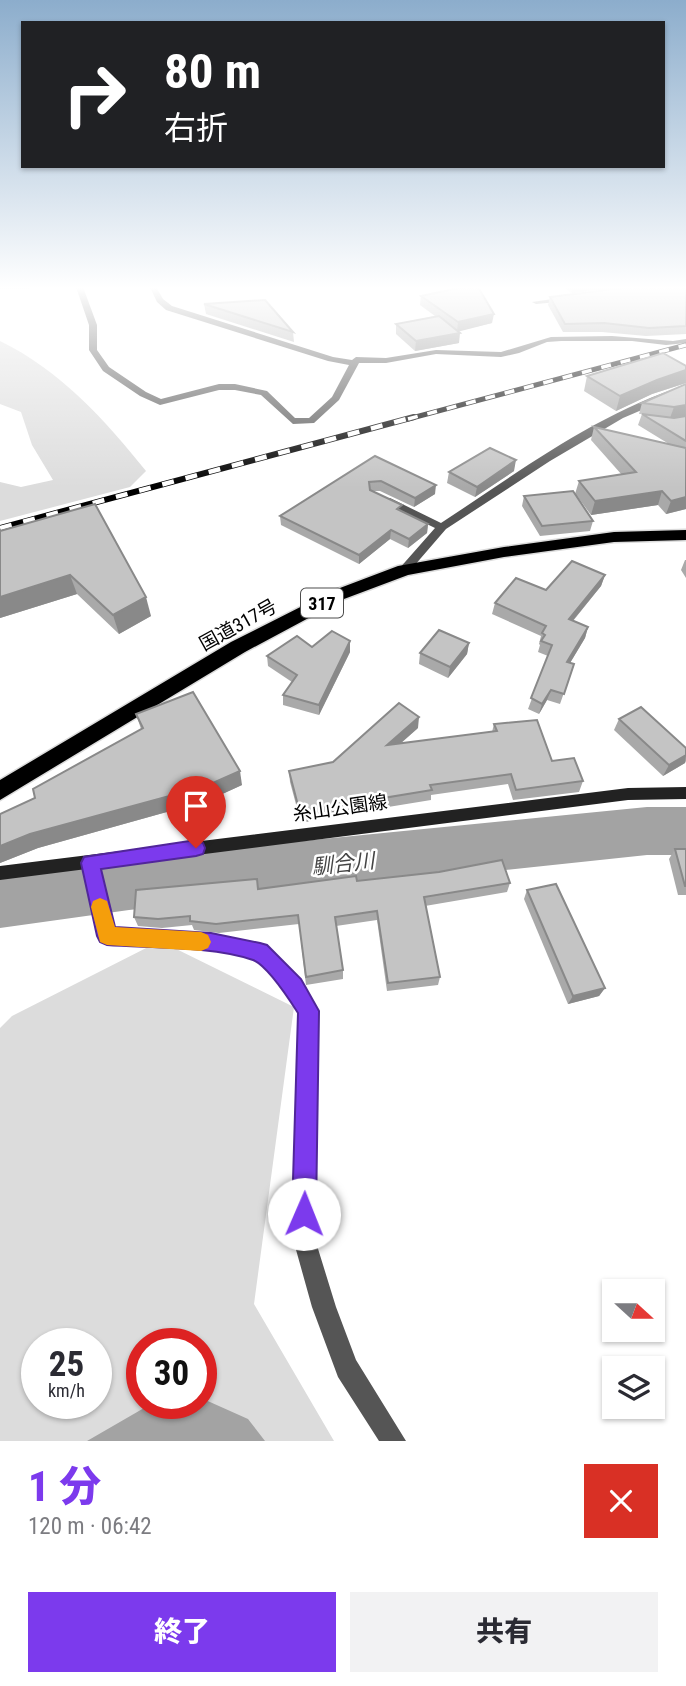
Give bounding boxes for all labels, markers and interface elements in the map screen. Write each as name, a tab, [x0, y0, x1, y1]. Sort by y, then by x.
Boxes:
text: 80 m	[164, 43, 261, 100]
icon: right	[49, 49, 140, 140]
text: 右折	[164, 109, 228, 147]
road number: 317	[301, 588, 343, 618]
street label: 国道317号	[195, 594, 281, 656]
pin	[166, 776, 226, 848]
icon: arrive	[177, 787, 215, 825]
street label: 糸山公園線	[291, 790, 389, 826]
water label: 馴合川	[310, 849, 378, 879]
position arrow	[267, 1177, 341, 1251]
north arrow	[602, 1279, 665, 1342]
map controls	[602, 1279, 665, 1419]
speed limit sign: 30	[126, 1328, 217, 1419]
text: 25	[49, 1344, 84, 1385]
button: layers	[602, 1356, 665, 1419]
text: km/h	[48, 1380, 85, 1401]
text: 1 分	[28, 1462, 101, 1511]
button: close	[584, 1464, 658, 1538]
text: 120 m · 06:42	[28, 1513, 152, 1540]
button: 終了	[28, 1592, 336, 1672]
button: 共有	[350, 1592, 658, 1672]

